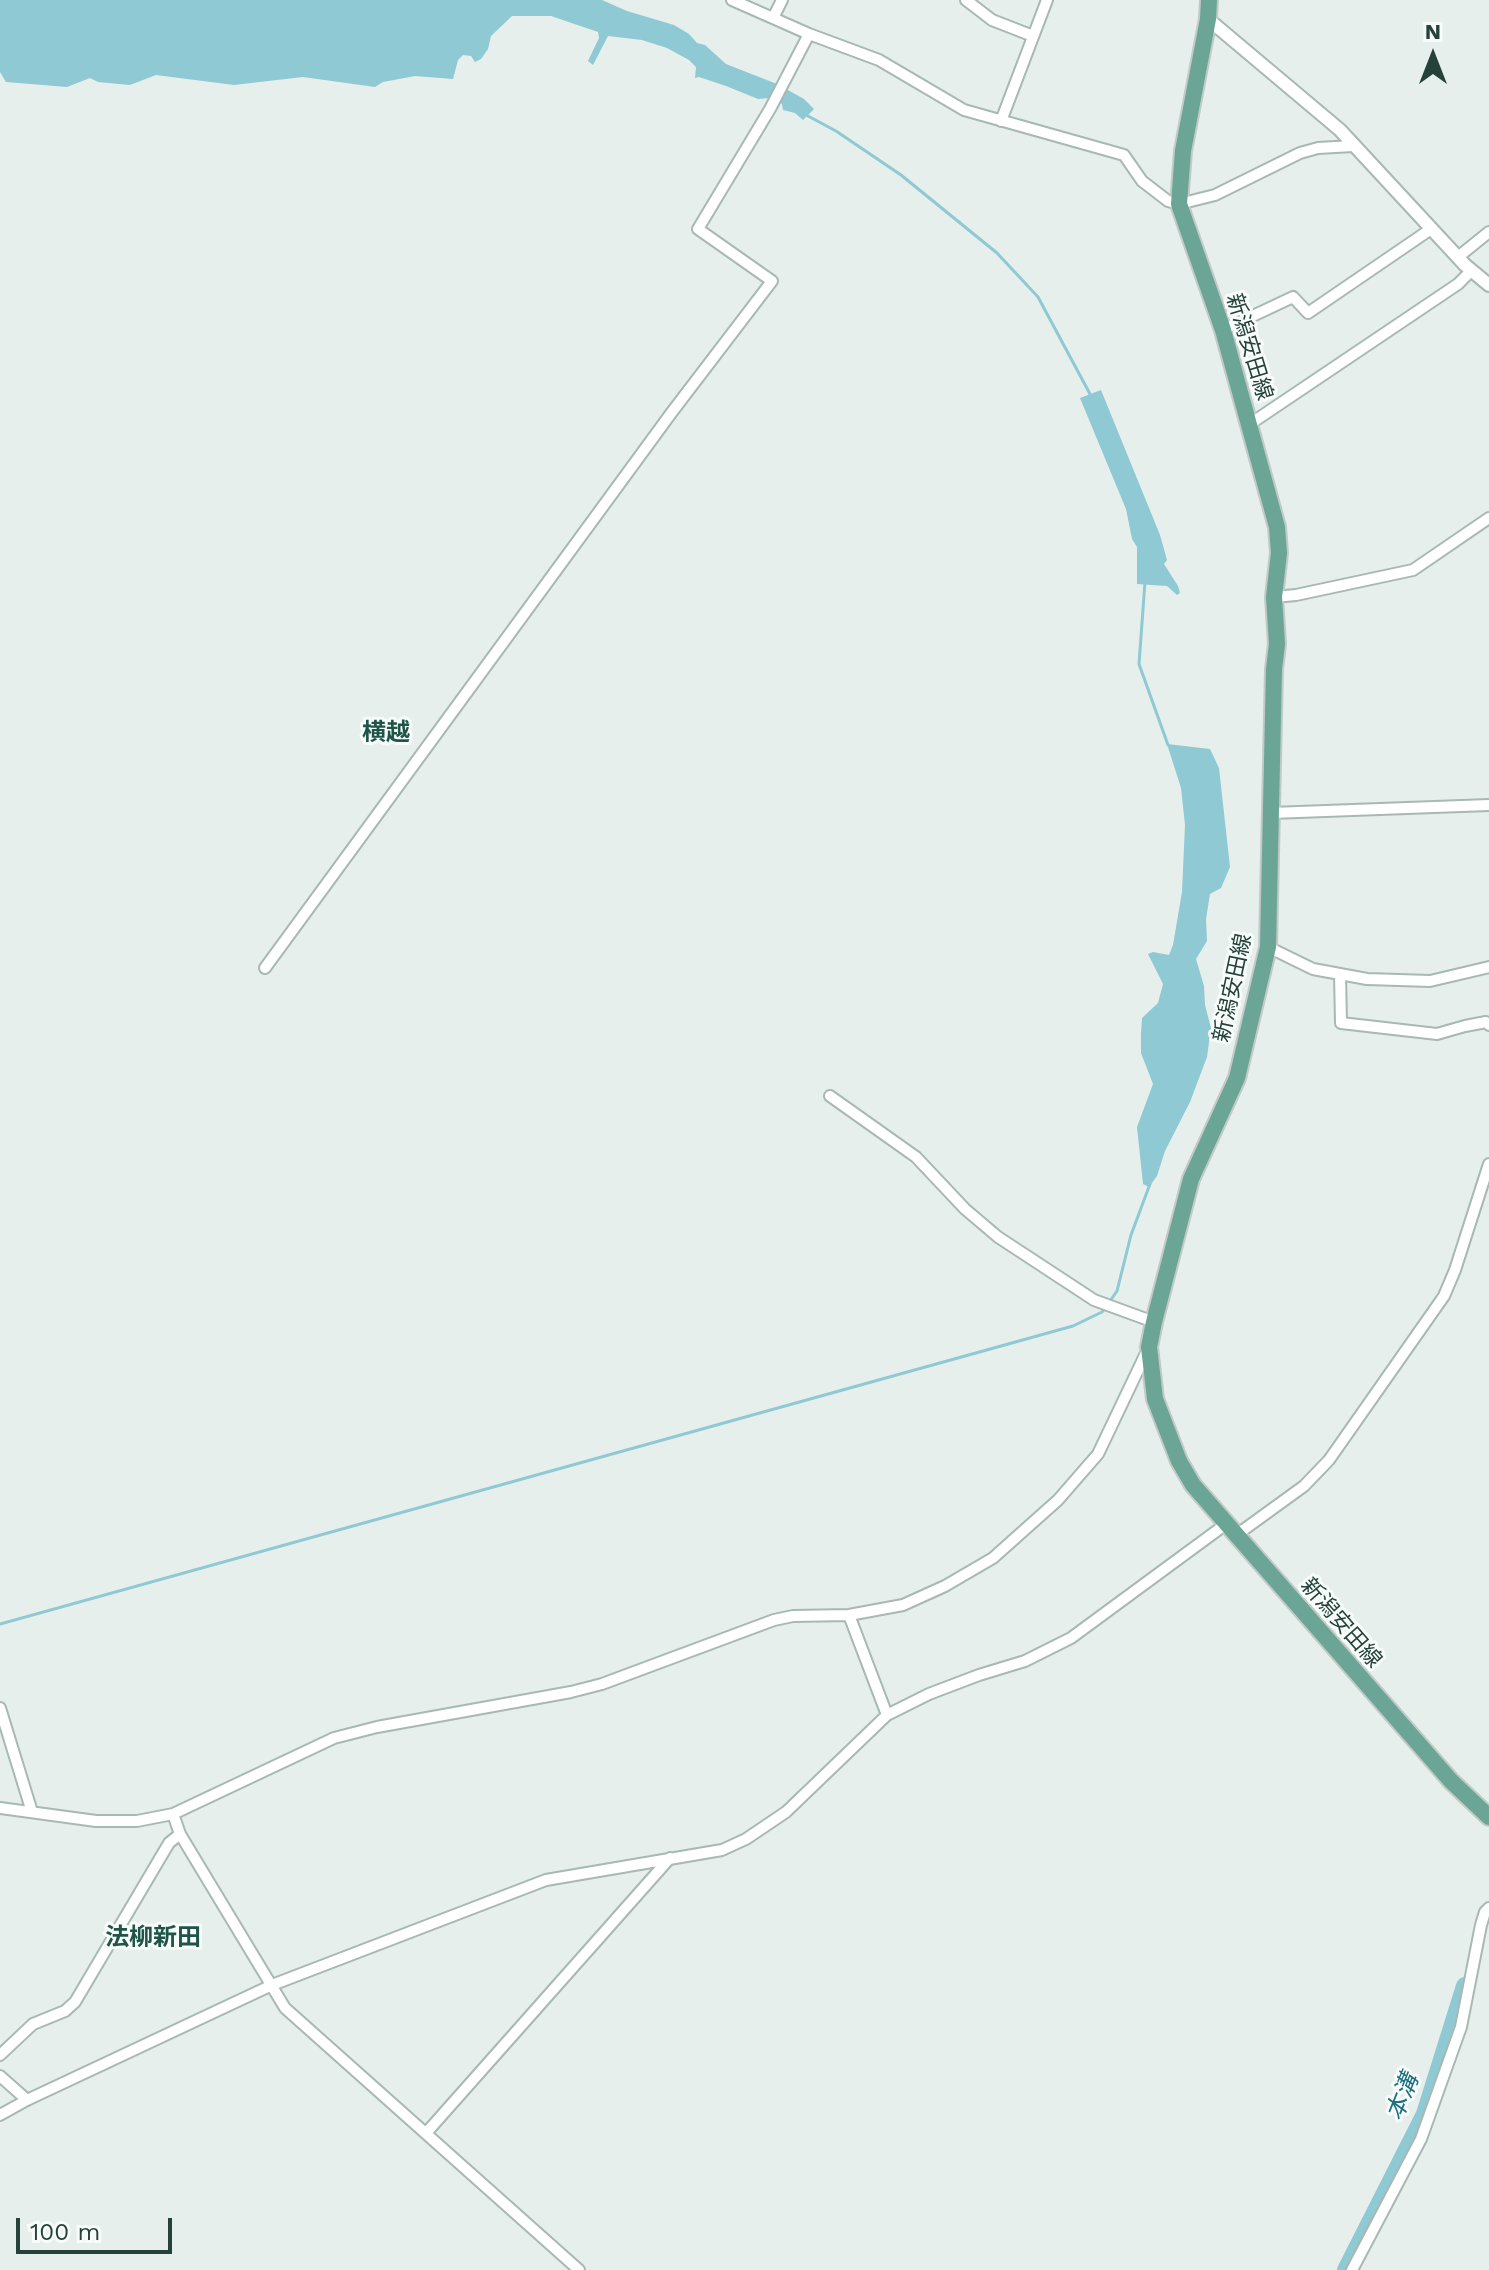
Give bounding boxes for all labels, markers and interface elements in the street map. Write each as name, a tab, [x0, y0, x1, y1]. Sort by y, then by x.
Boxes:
north arrow	[1393, 16, 1473, 96]
text: N	[1425, 19, 1441, 44]
street label: 新潟安田線	[1220, 291, 1278, 403]
district label: 横越	[362, 719, 410, 747]
street label: 新潟安田線	[1209, 931, 1257, 1045]
street label: 新潟安田線	[1295, 1573, 1387, 1673]
district label: 法柳新田	[105, 1924, 201, 1952]
water label: 本溝	[1381, 2069, 1425, 2125]
scale bar	[20, 2202, 176, 2252]
text: 100 m	[30, 2218, 100, 2246]

